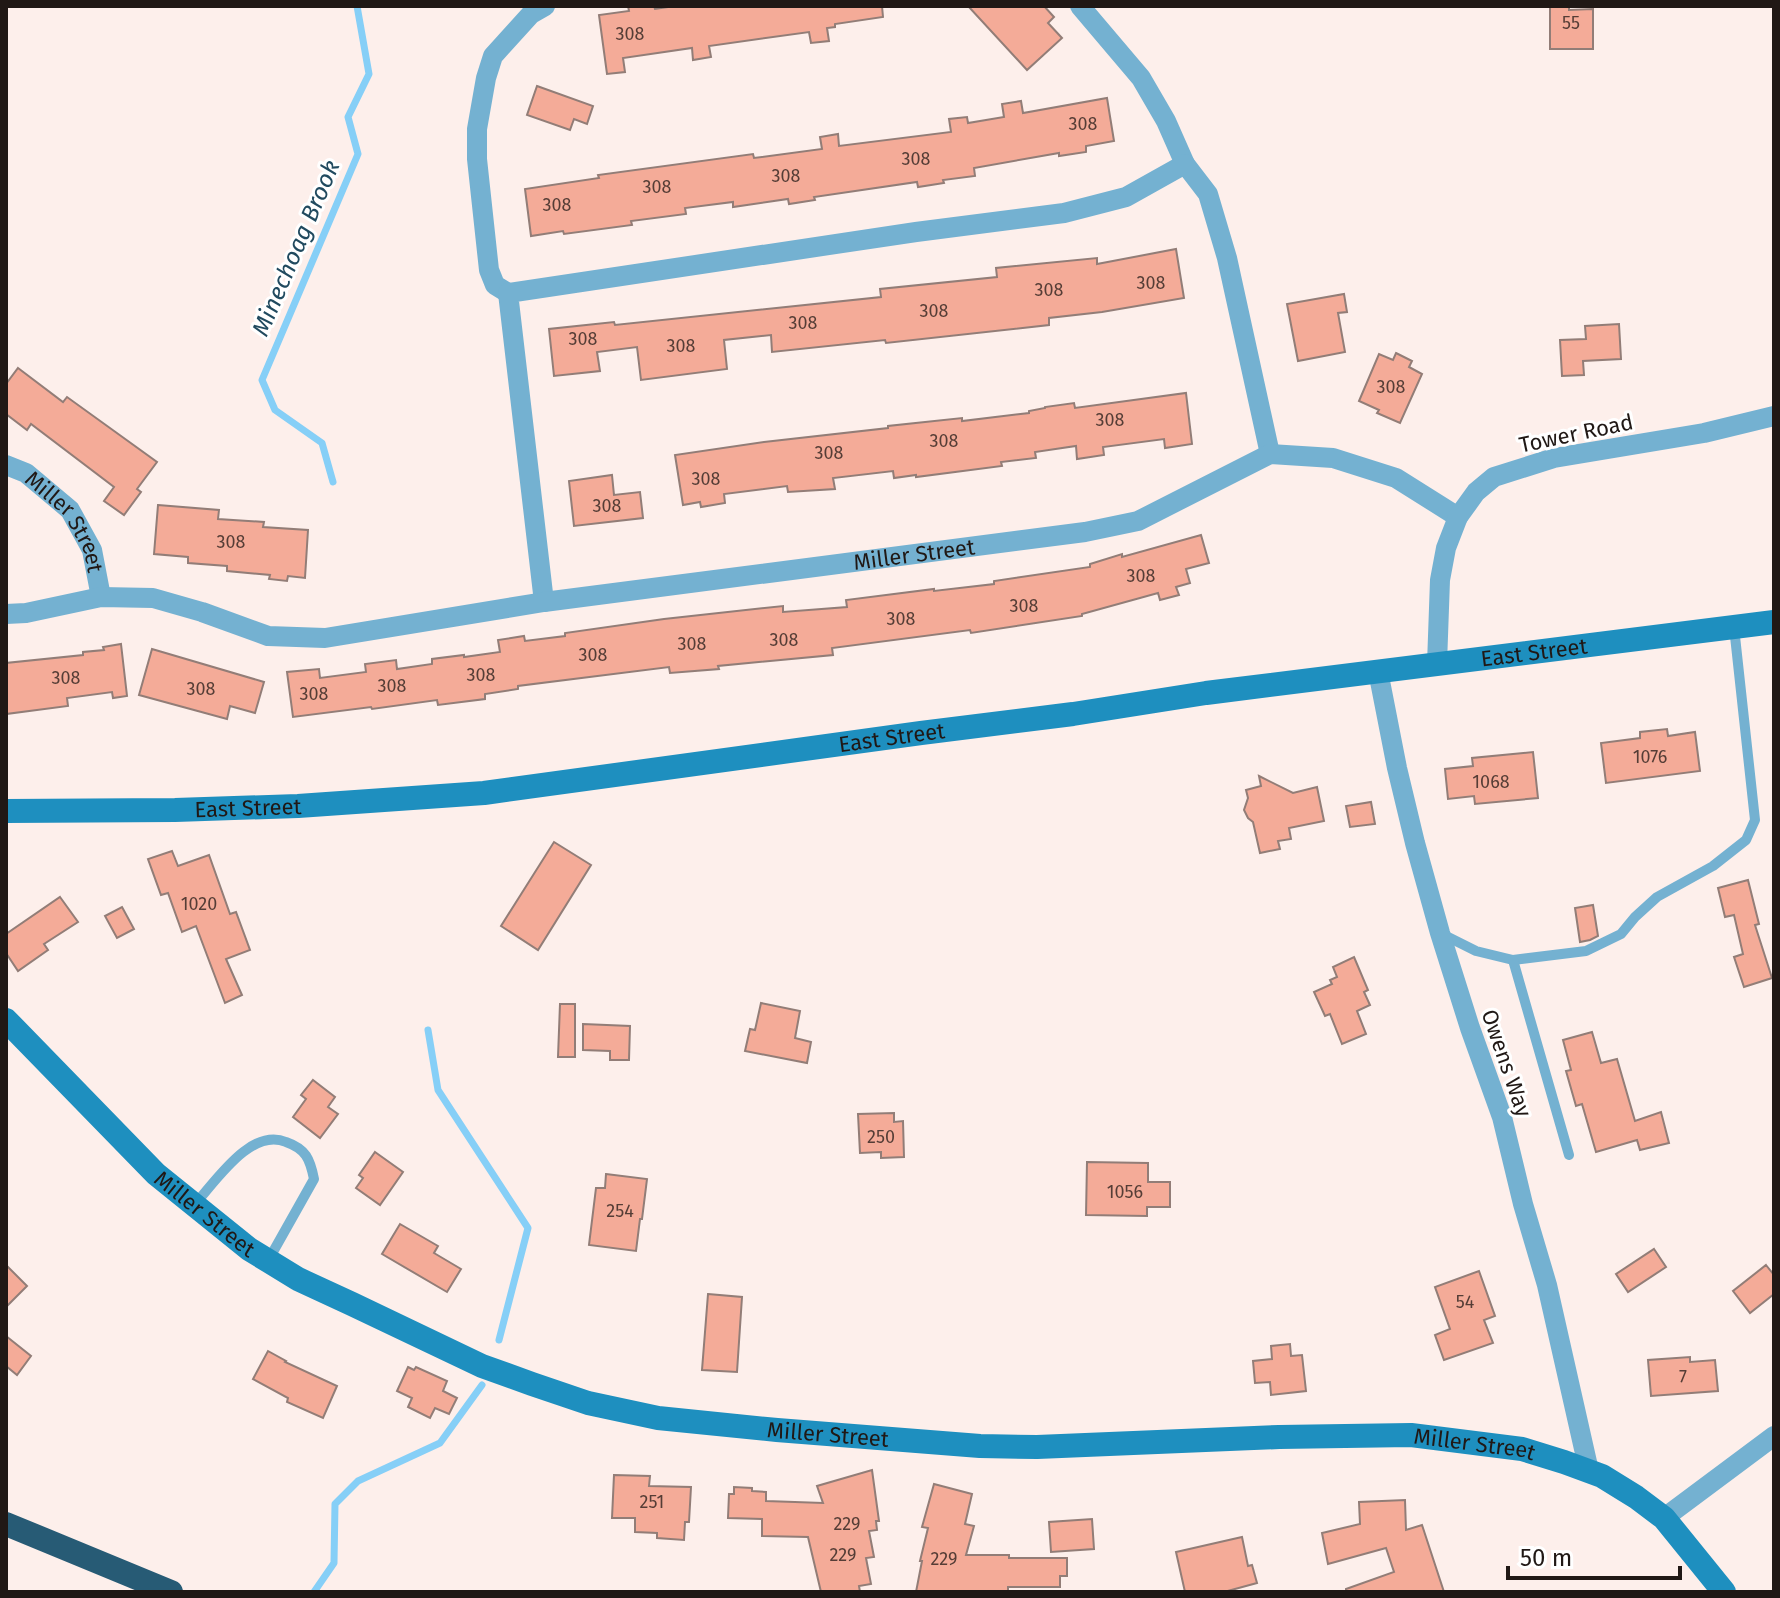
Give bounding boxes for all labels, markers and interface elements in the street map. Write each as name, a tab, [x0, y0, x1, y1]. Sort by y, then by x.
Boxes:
house number: 55	[1562, 12, 1580, 34]
house number: 308	[616, 23, 645, 45]
house number: 308	[1069, 113, 1098, 135]
house number: 308	[902, 148, 931, 170]
water label: Minechoag Brook	[246, 156, 346, 340]
house number: 308	[772, 165, 801, 187]
house number: 308	[643, 176, 672, 198]
house number: 308	[543, 194, 572, 216]
house number: 308	[1137, 272, 1166, 294]
house number: 308	[1035, 279, 1064, 301]
house number: 308	[920, 300, 949, 322]
house number: 308	[789, 312, 818, 334]
house number: 308	[569, 328, 598, 350]
house number: 308	[667, 335, 696, 357]
house number: 308	[1377, 376, 1406, 398]
street label: Tower Road	[1517, 408, 1636, 459]
house number: 308	[1096, 409, 1125, 431]
house number: 308	[930, 430, 959, 452]
house number: 308	[815, 442, 844, 464]
street label: Miller Street	[20, 465, 109, 575]
house number: 308	[692, 468, 721, 490]
house number: 308	[593, 495, 622, 517]
house number: 308	[217, 531, 246, 553]
street label: Miller Street	[852, 533, 976, 576]
house number: 308	[1127, 565, 1156, 587]
house number: 308	[1010, 595, 1039, 617]
house number: 308	[887, 608, 916, 630]
house number: 308	[770, 629, 799, 651]
street label: East Street	[1479, 632, 1589, 673]
house number: 308	[678, 633, 707, 655]
house number: 308	[579, 644, 608, 666]
house number: 308	[467, 664, 496, 686]
house number: 308	[52, 667, 81, 689]
house number: 308	[378, 675, 407, 697]
house number: 308	[187, 678, 216, 700]
house number: 308	[300, 683, 329, 705]
street label: East Street	[837, 717, 947, 758]
house number: 1076	[1633, 746, 1667, 768]
house number: 1068	[1472, 771, 1510, 793]
street label: East Street	[194, 793, 302, 823]
house number: 1020	[181, 893, 217, 915]
street label: Owens Way	[1476, 1006, 1538, 1121]
house number: 250	[867, 1126, 895, 1148]
street label: Miller Street	[149, 1165, 260, 1263]
house number: 1056	[1107, 1181, 1143, 1203]
house number: 254	[606, 1200, 634, 1222]
house number: 54	[1456, 1291, 1475, 1313]
house number: 7	[1679, 1366, 1687, 1388]
street label: Miller Street	[766, 1416, 890, 1453]
street label: Miller Street	[1412, 1422, 1539, 1466]
house number: 251	[640, 1491, 664, 1513]
house number: 229	[833, 1513, 861, 1535]
scale bar	[1508, 1530, 1680, 1580]
house number: 229	[829, 1544, 857, 1566]
text: 50 m	[1520, 1544, 1572, 1572]
house number: 229	[930, 1548, 958, 1570]

